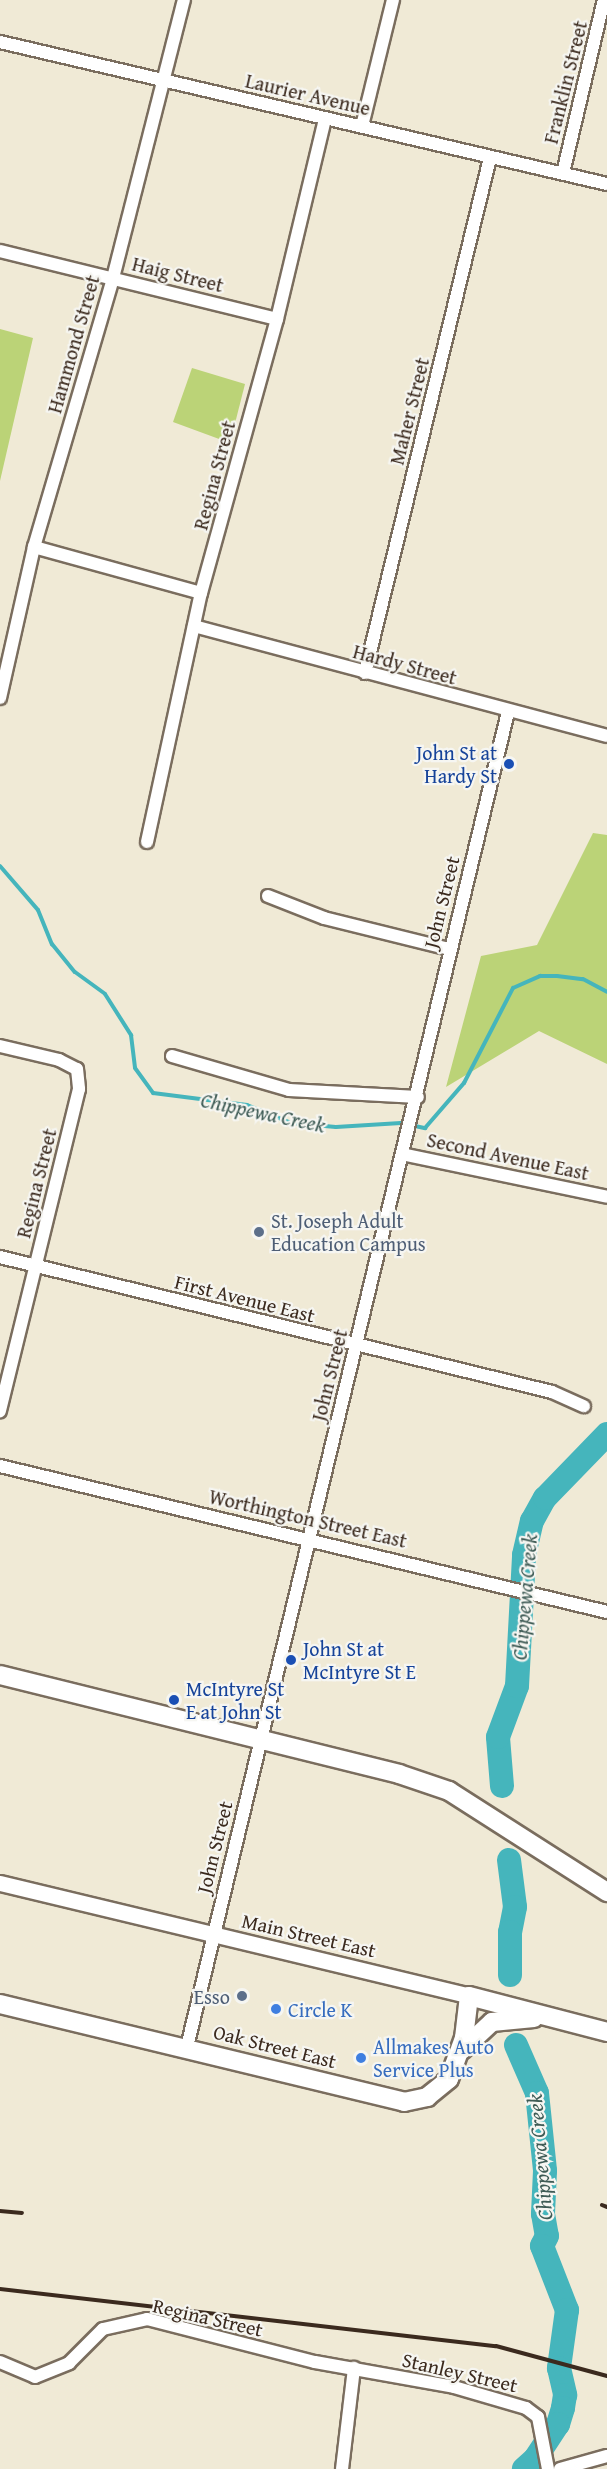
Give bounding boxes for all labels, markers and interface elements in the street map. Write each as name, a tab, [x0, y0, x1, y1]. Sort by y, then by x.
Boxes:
street label: Franklin Street	[538, 18, 592, 146]
street label: Laurier Avenue	[243, 68, 373, 120]
street label: Haig Street	[130, 251, 226, 297]
street label: Hammond Street	[42, 272, 104, 416]
street label: Maher Street	[384, 355, 434, 467]
street label: Regina Street	[188, 418, 240, 532]
street label: Hardy Street	[351, 639, 459, 689]
place label: John St at Hardy St	[416, 740, 497, 787]
marker: John St at Hardy St	[502, 757, 516, 771]
street label: John Street	[418, 854, 464, 950]
water label: Chippewa Creek	[198, 1088, 328, 1138]
street label: Regina Street	[11, 1126, 61, 1240]
street label: Second Avenue East	[425, 1127, 591, 1185]
place label: St. Joseph Adult Education Campus	[271, 1208, 426, 1255]
marker: St. Joseph Adult Education Campus	[252, 1225, 266, 1239]
street label: First Avenue East	[173, 1269, 317, 1327]
street label: John Street	[306, 1327, 352, 1423]
street label: Worthington Street East	[207, 1484, 409, 1552]
water label: Chippewa Creek	[507, 1533, 543, 1661]
place label: John St at McIntyre St E	[303, 1636, 416, 1683]
marker: John St at McIntyre St E	[284, 1653, 298, 1667]
place label: McIntyre St E at John St	[186, 1676, 284, 1723]
marker: McIntyre St E at John St	[167, 1693, 181, 1707]
street label: John Street	[191, 1799, 237, 1895]
street label: Main Street East	[240, 1908, 378, 1962]
place label: Esso	[194, 1984, 230, 2008]
marker: Esso	[235, 1989, 249, 2003]
place label: Circle K	[288, 1997, 352, 2021]
marker: Circle K	[269, 2002, 283, 2016]
street label: Oak Street East	[211, 2019, 339, 2073]
place label: Allmakes Auto Service Plus	[373, 2034, 494, 2081]
marker: Allmakes Auto Service Plus	[354, 2051, 368, 2065]
water label: Chippewa Creek	[522, 2093, 558, 2221]
street label: Regina Street	[151, 2293, 265, 2341]
street label: Stanley Street	[400, 2347, 520, 2397]

